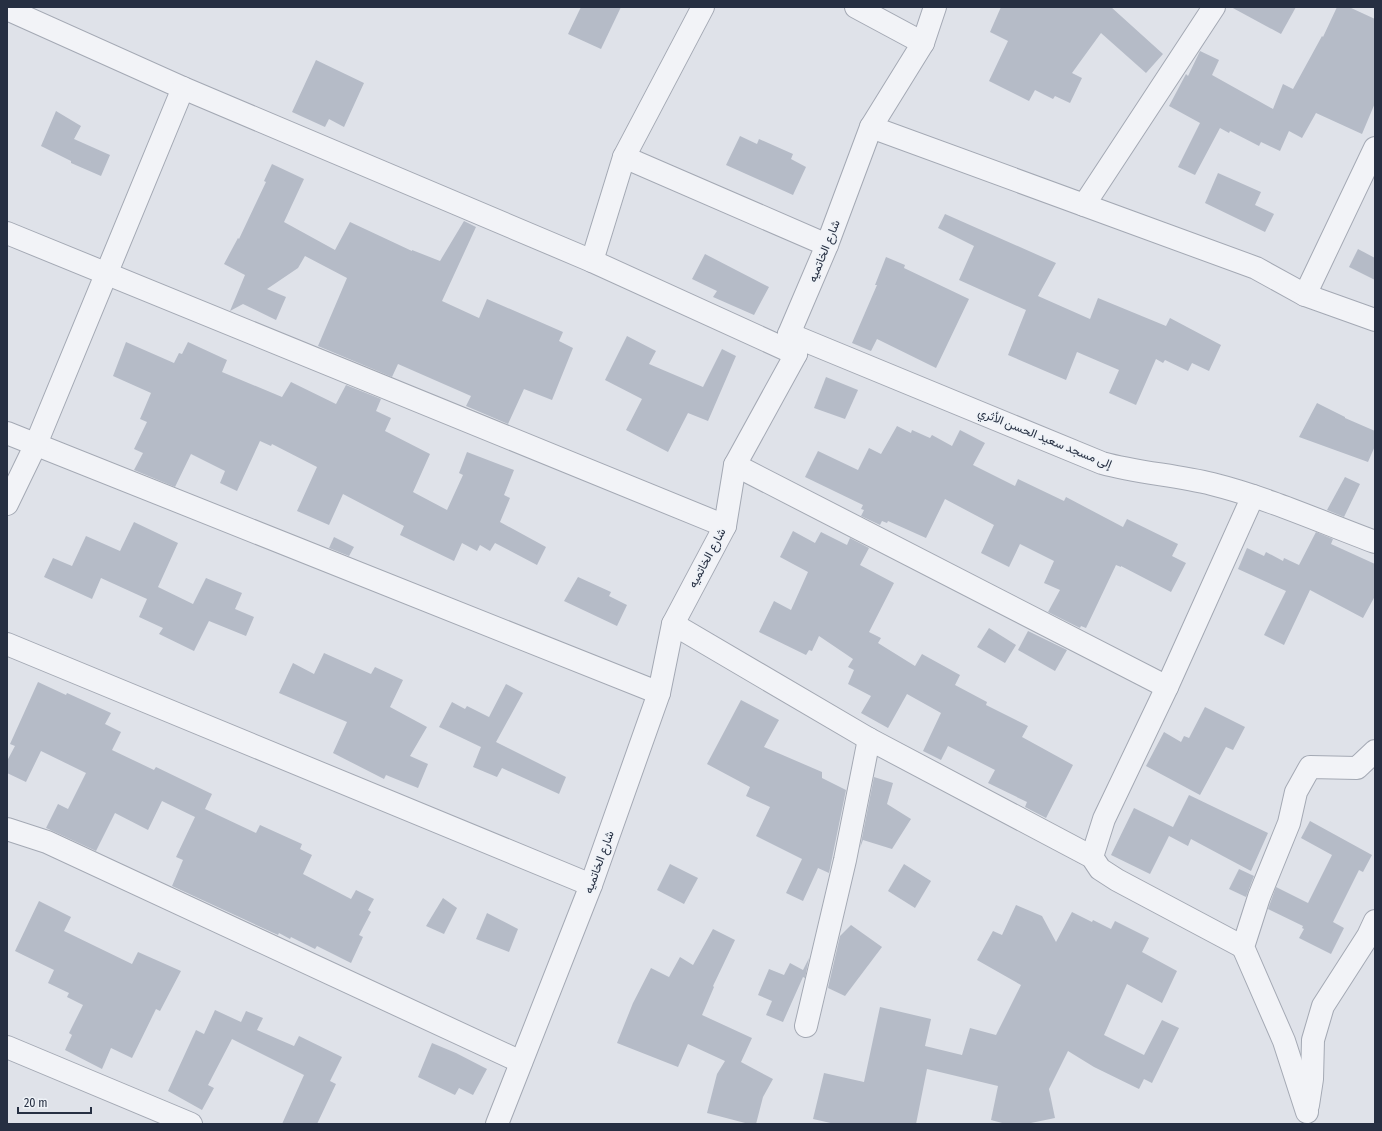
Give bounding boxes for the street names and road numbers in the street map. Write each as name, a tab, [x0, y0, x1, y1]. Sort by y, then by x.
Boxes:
street label: شارع الخاتميه	[805, 218, 845, 285]
street label: إلى مسجد سعيد الحسن الأثري	[975, 405, 1114, 474]
street label: شارع الخاتميه	[685, 526, 730, 591]
street label: شارع الخاتميه	[581, 829, 619, 896]

